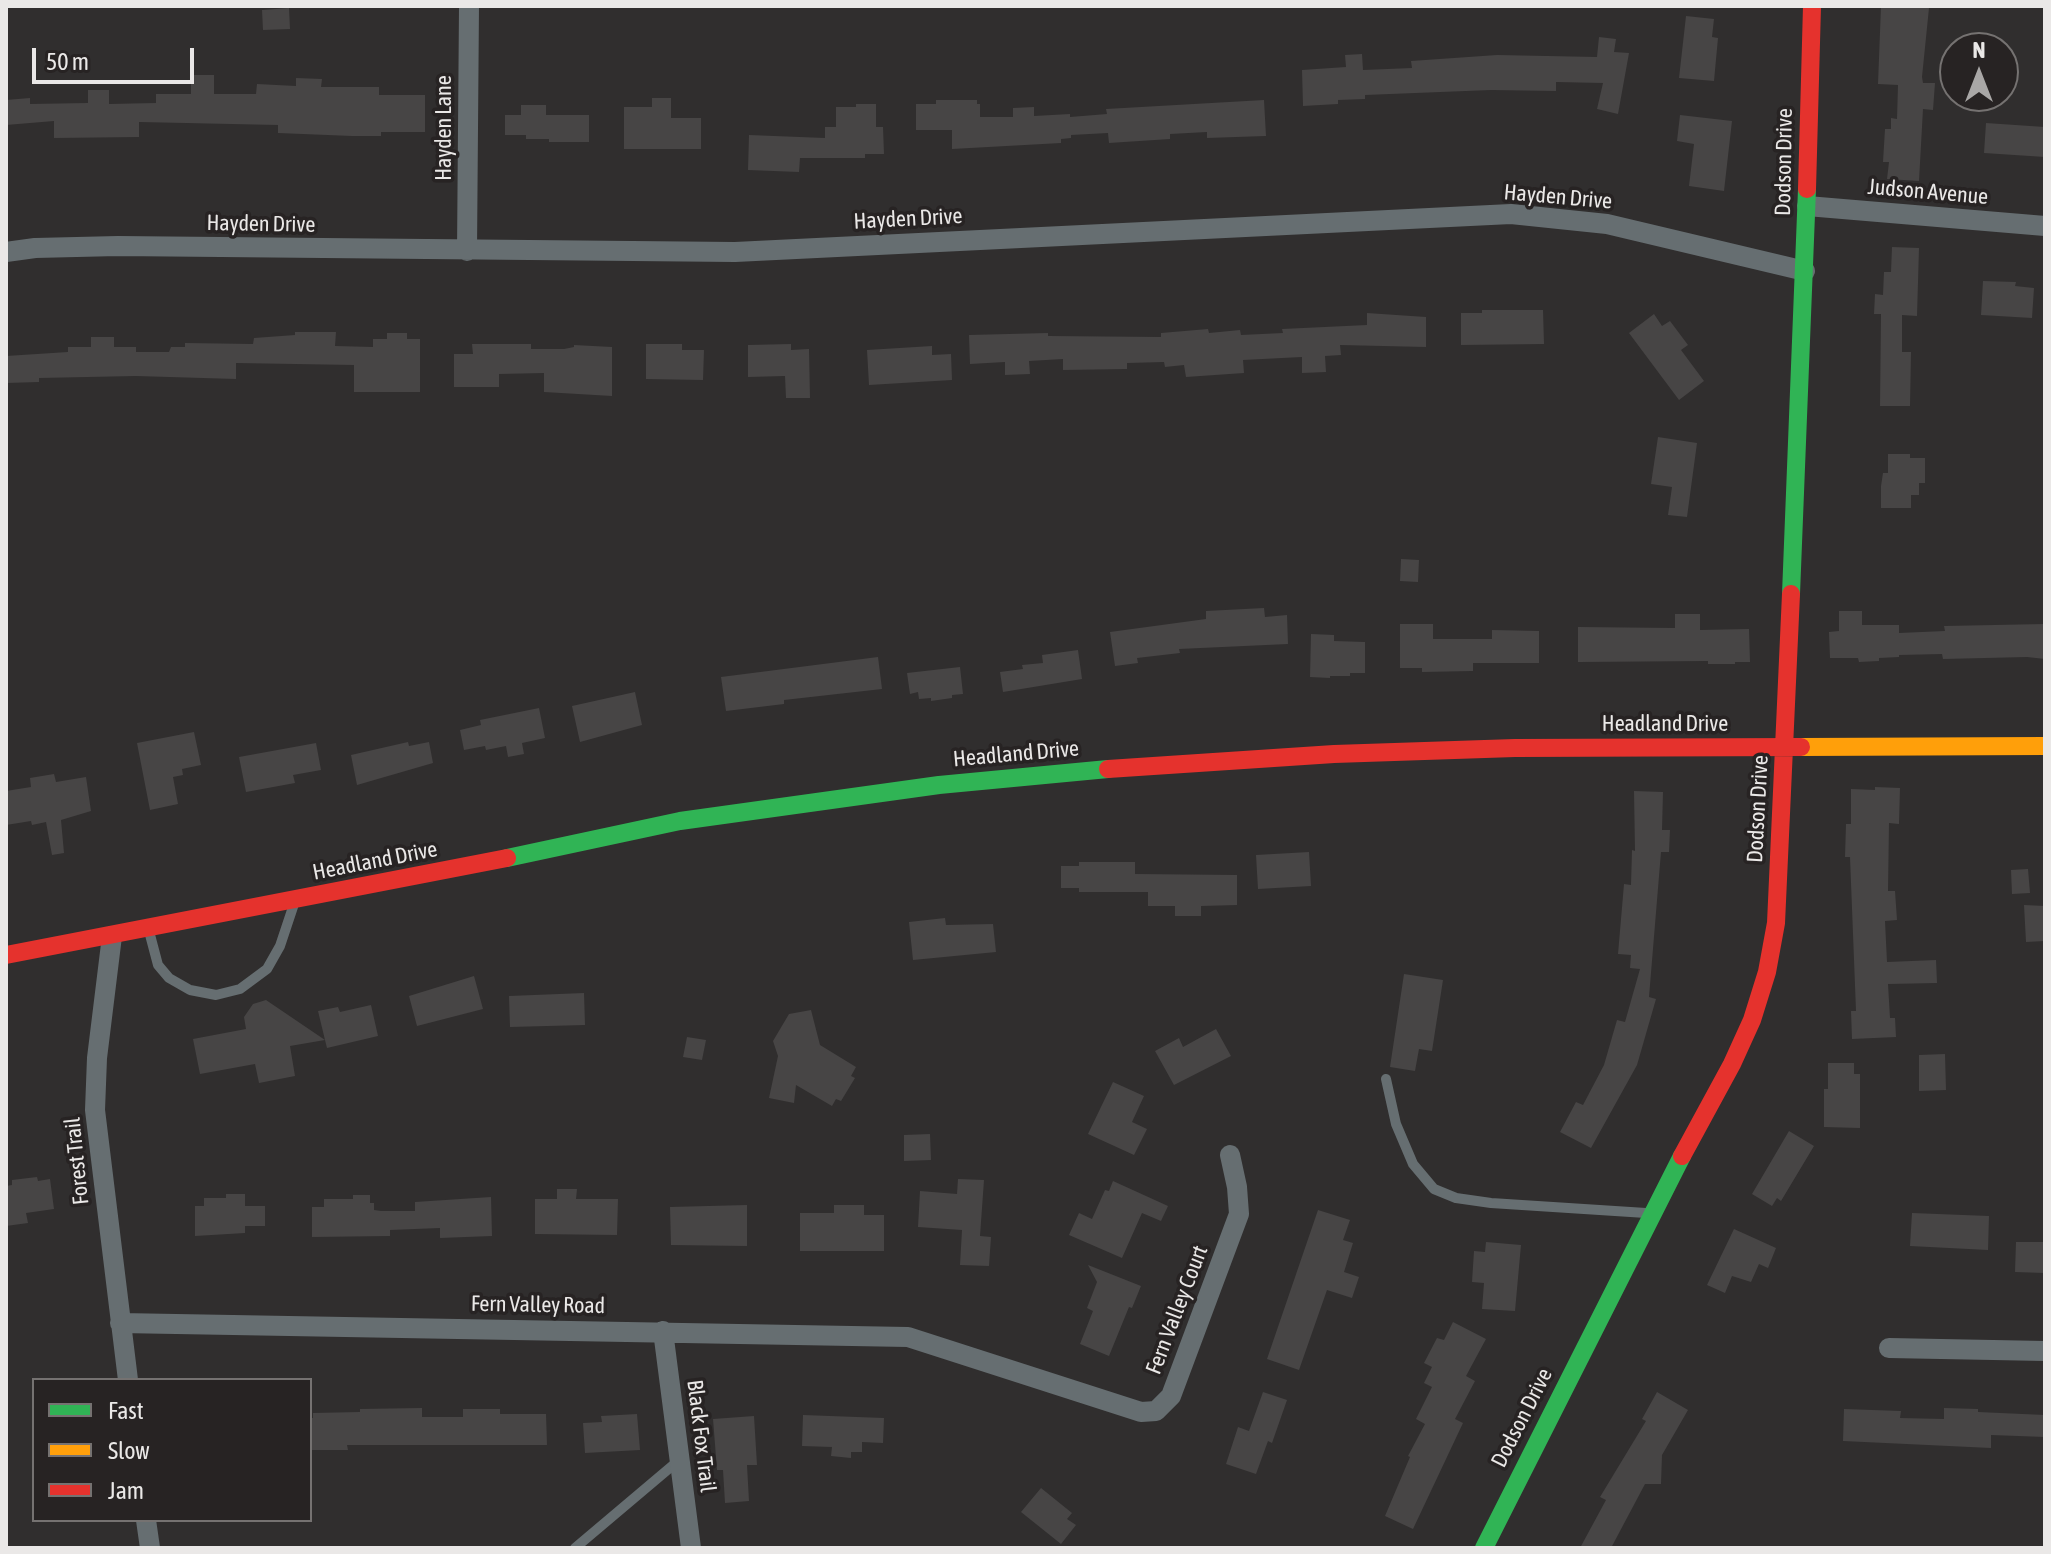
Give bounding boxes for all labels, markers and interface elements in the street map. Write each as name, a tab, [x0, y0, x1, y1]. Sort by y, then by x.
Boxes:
scale bar	[36, 32, 198, 82]
north arrow	[1939, 32, 2019, 112]
text: N	[1973, 37, 1985, 63]
text: 50 m	[46, 48, 89, 75]
street label: Hayden Lane	[431, 75, 457, 181]
street label: Dodson Drive	[1770, 108, 1798, 216]
street label: Judson Avenue	[1867, 174, 1989, 210]
street label: Hayden Drive	[1503, 179, 1613, 215]
street label: Hayden Drive	[853, 203, 963, 235]
street label: Hayden Drive	[206, 210, 316, 238]
street label: Headland Drive	[1602, 711, 1728, 737]
street label: Headland Drive	[952, 735, 1080, 773]
street label: Dodson Drive	[1742, 755, 1774, 863]
street label: Headland Drive	[310, 836, 440, 886]
street label: Forest Trail	[59, 1116, 95, 1206]
street label: Fern Valley Court	[1140, 1242, 1214, 1378]
street label: Fern Valley Road	[471, 1291, 605, 1319]
street label: Dodson Drive	[1486, 1364, 1558, 1472]
legend	[32, 1378, 312, 1522]
street label: Black Fox Trail	[681, 1378, 721, 1494]
text: Fast	[108, 1397, 144, 1424]
text: Slow	[108, 1437, 150, 1464]
text: Jam	[108, 1477, 144, 1504]

